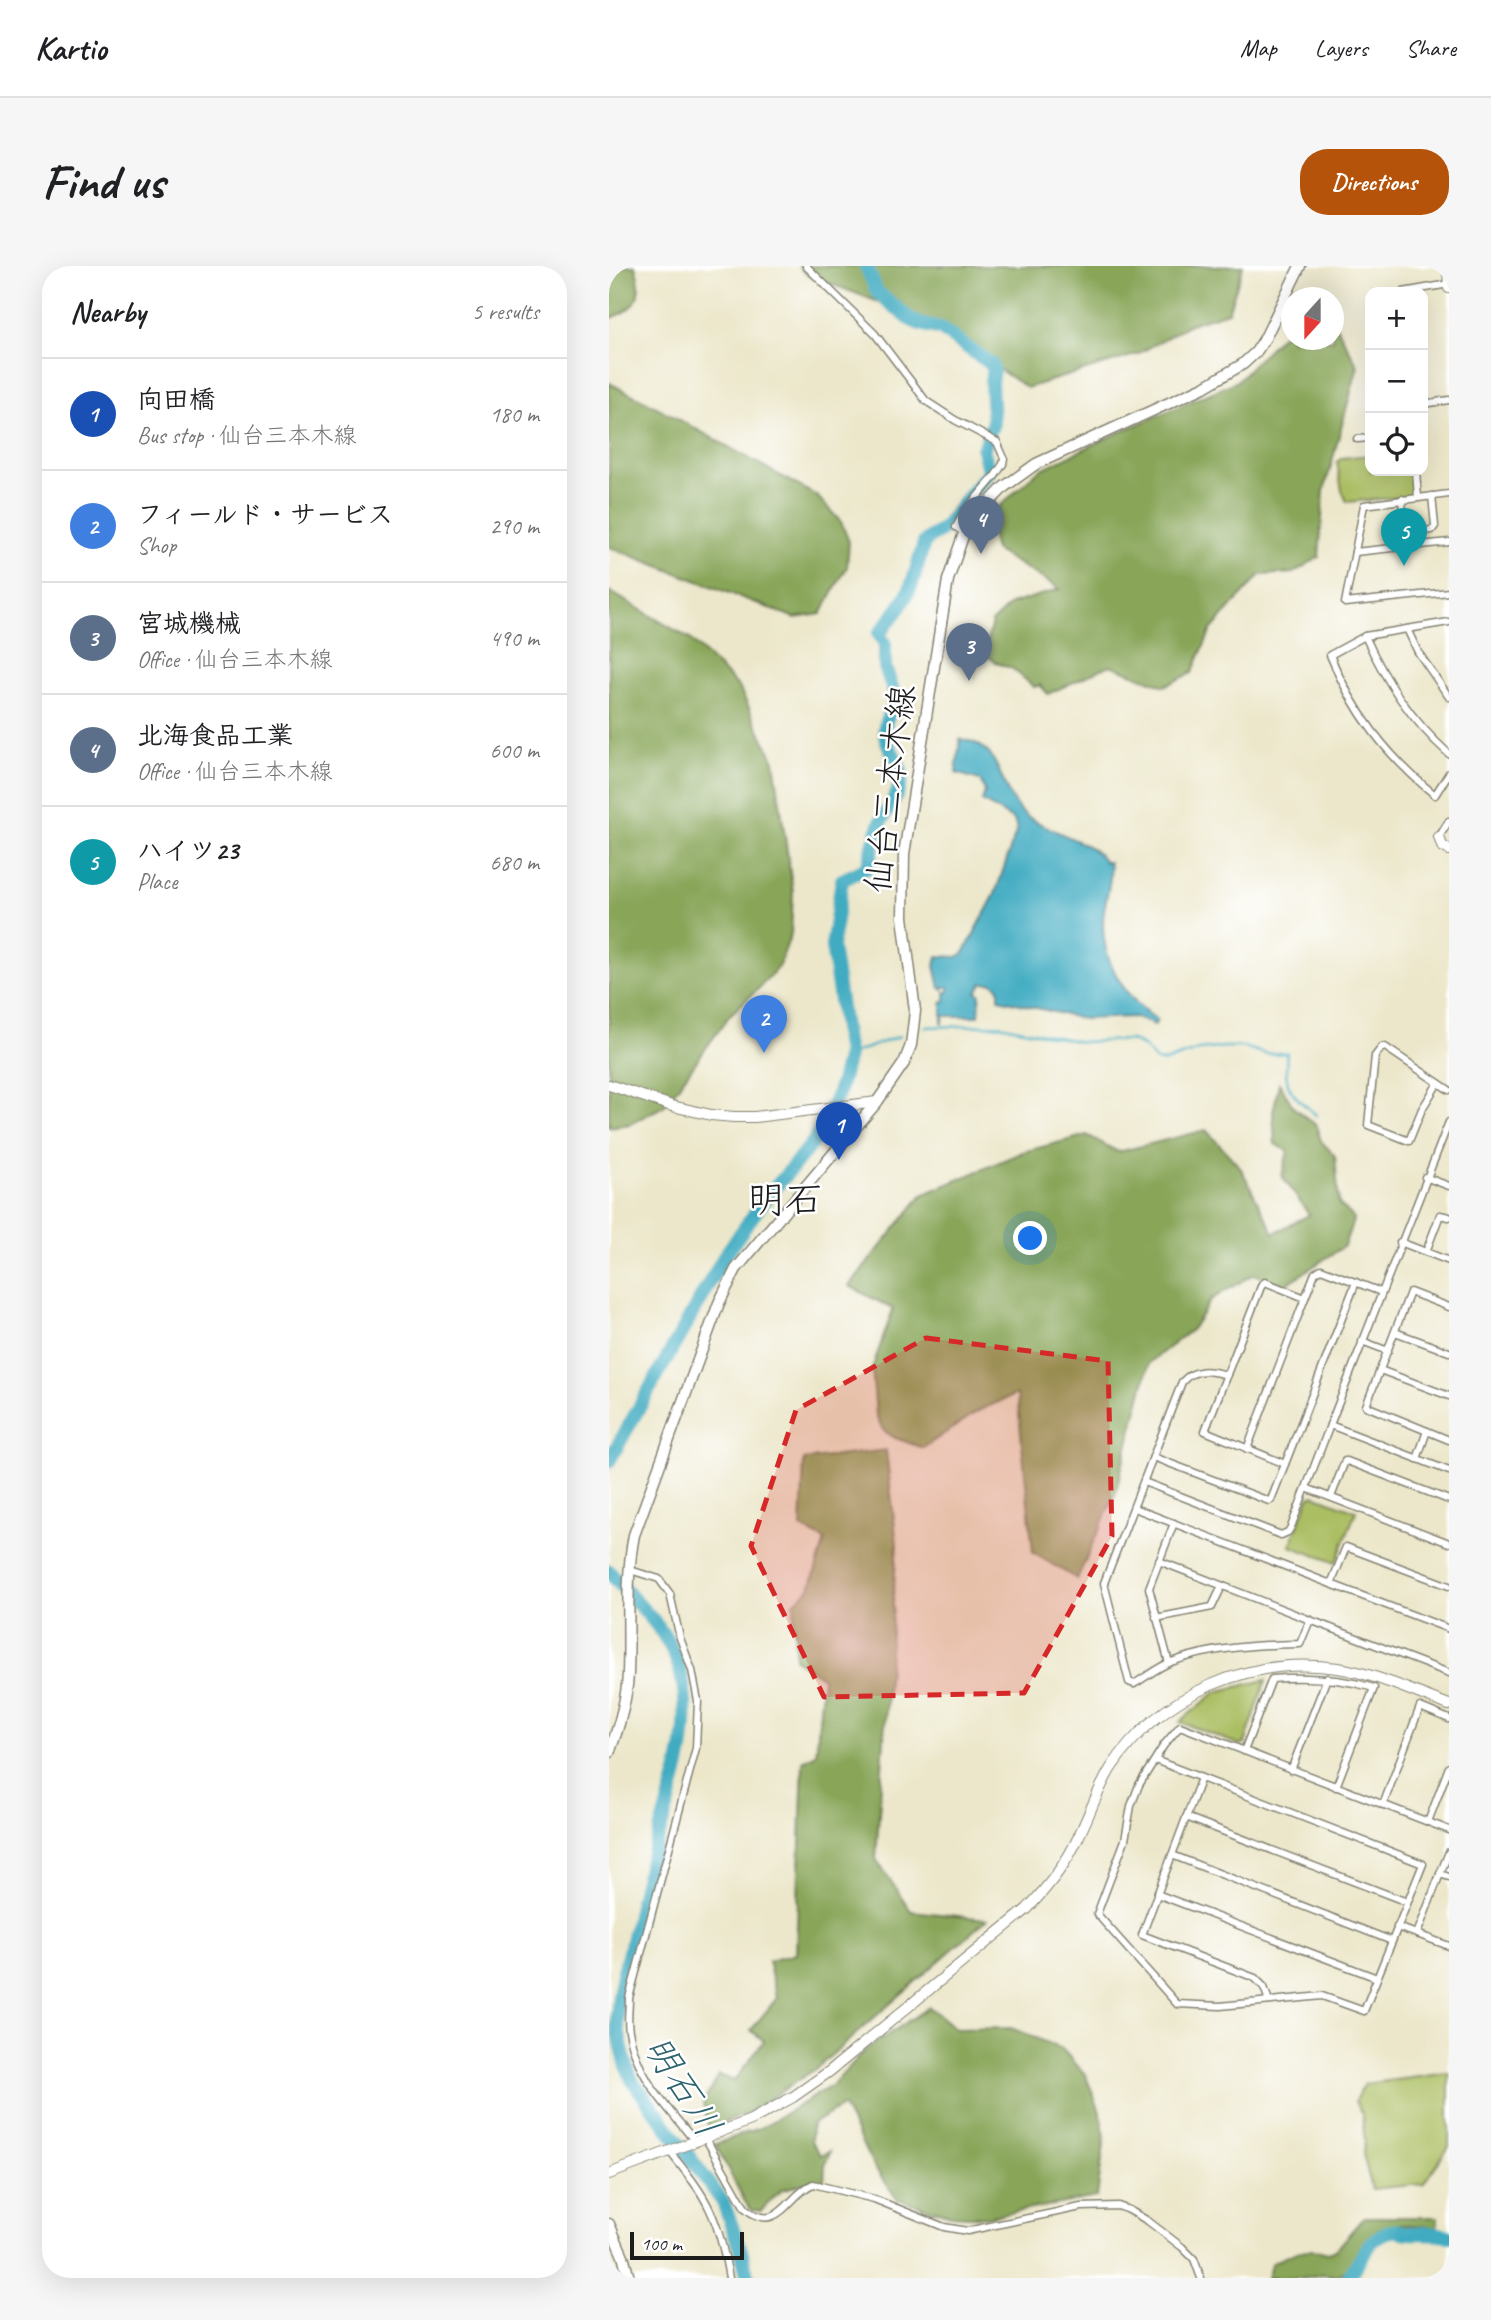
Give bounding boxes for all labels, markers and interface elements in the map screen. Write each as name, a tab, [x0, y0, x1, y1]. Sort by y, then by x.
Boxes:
text: Kartio	[35, 27, 106, 69]
text: Map	[1240, 33, 1277, 63]
text: Layers	[1315, 33, 1368, 63]
text: Share	[1406, 33, 1456, 63]
button: Directions	[1300, 149, 1449, 215]
text: Find us	[42, 151, 164, 213]
north arrow	[1281, 287, 1344, 350]
map controls	[1365, 287, 1428, 476]
button: +	[1365, 287, 1428, 350]
text: Nearby	[70, 293, 146, 331]
text: 5 results	[472, 297, 539, 326]
button: −	[1365, 350, 1428, 413]
text: 向田橋	[137, 383, 215, 416]
text: 1	[88, 400, 98, 429]
text: 180 m	[490, 400, 539, 429]
button: locate	[1365, 413, 1428, 476]
text: Bus stop · 仙台三本木線	[137, 421, 357, 450]
pin: 4	[958, 496, 1004, 554]
text: フィールド・サービス	[137, 498, 393, 531]
pin: 5	[1381, 508, 1427, 566]
text: 2	[88, 512, 98, 541]
text: 290 m	[490, 512, 539, 541]
text: Shop	[137, 531, 176, 560]
text: 宮城機械	[137, 607, 241, 640]
pin: 3	[946, 623, 992, 681]
text: 3	[88, 624, 98, 653]
text: 490 m	[490, 624, 539, 653]
text: Office · 仙台三本木線	[137, 645, 333, 674]
street label: 仙台三本木線	[855, 682, 925, 896]
text: 北海食品工業	[137, 719, 293, 752]
text: 4	[88, 736, 98, 765]
text: 600 m	[490, 736, 539, 765]
text: Office · 仙台三本木線	[137, 757, 333, 786]
text: ハイツ23	[137, 834, 238, 867]
text: 5	[88, 848, 98, 877]
text: 680 m	[490, 848, 539, 877]
text: Place	[137, 867, 177, 896]
pin: 2	[741, 995, 787, 1053]
pin: 1	[816, 1102, 862, 1160]
district label: 明石	[747, 1176, 823, 1223]
your location	[1013, 1221, 1047, 1255]
water label: 明石川	[634, 2026, 732, 2146]
scale bar	[630, 2229, 744, 2261]
text: 100 m	[641, 2232, 682, 2256]

